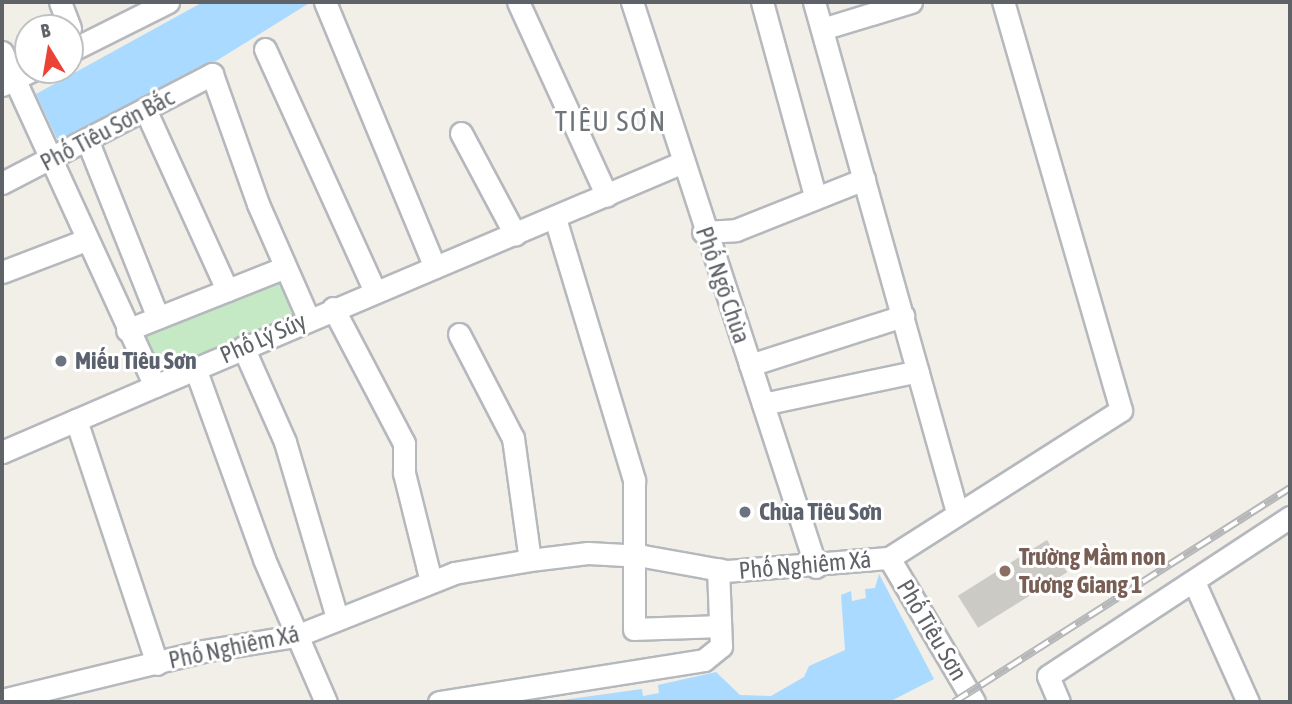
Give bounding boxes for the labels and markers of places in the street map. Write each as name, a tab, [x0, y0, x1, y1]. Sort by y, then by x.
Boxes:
place label: Miếu Tiêu Sơn	[75, 347, 197, 375]
marker: Miếu Tiêu Sơn	[53, 353, 69, 369]
place label: Chùa Tiêu Sơn	[759, 498, 882, 526]
marker: Chùa Tiêu Sơn	[737, 504, 753, 520]
place label: Trường Mầm non Tương Giang 1	[1019, 543, 1166, 599]
marker: Trường Mầm non Tương Giang 1	[997, 563, 1013, 579]

